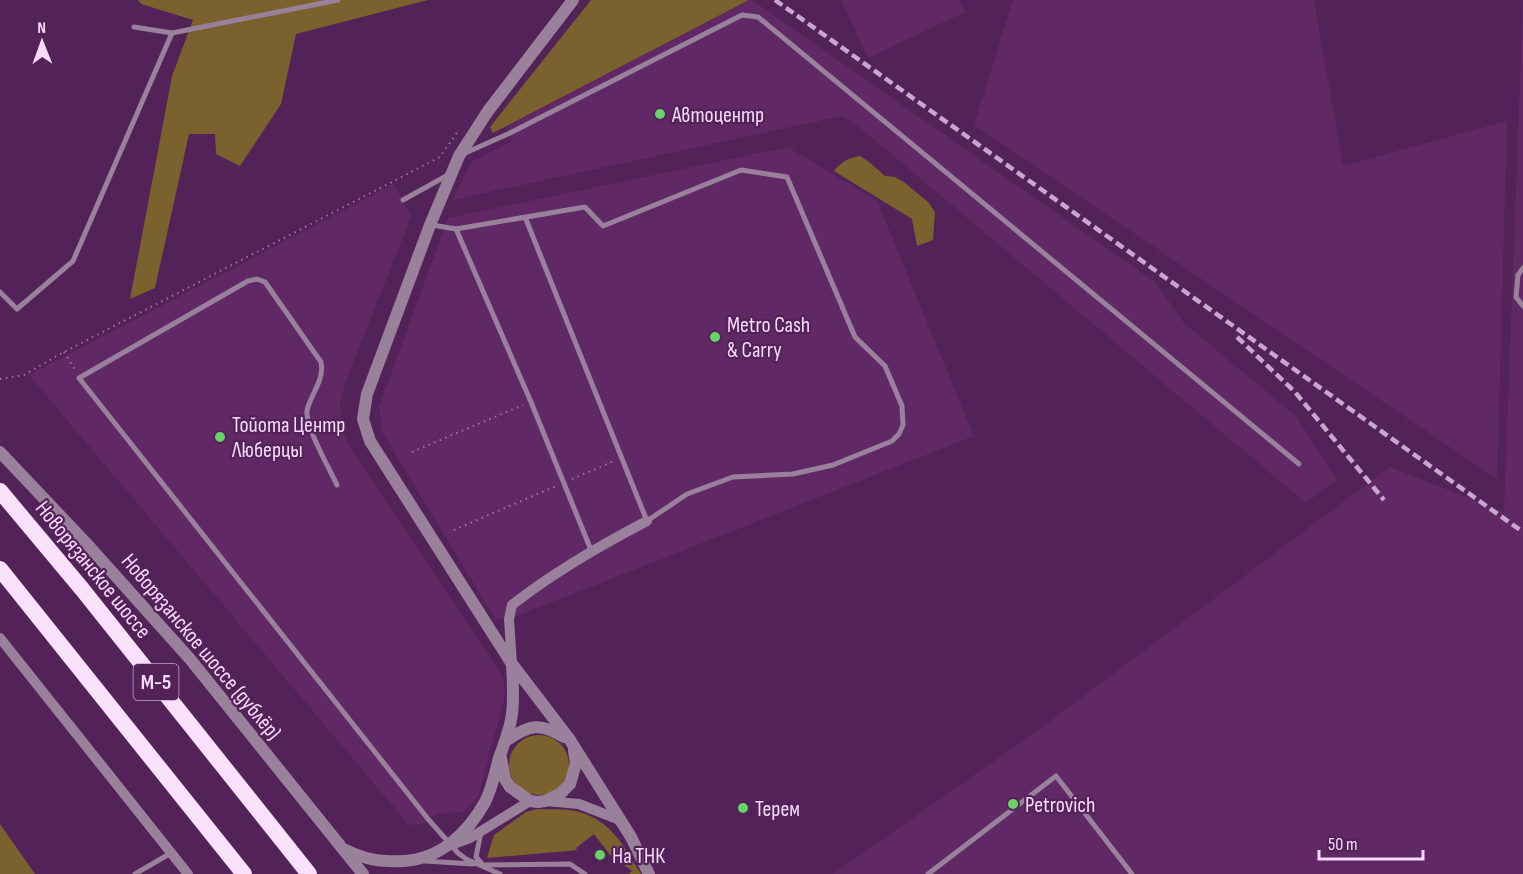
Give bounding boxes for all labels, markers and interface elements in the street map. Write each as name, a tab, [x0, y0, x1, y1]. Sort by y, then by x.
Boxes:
north arrow	[12, 12, 72, 72]
text: N	[37, 19, 46, 38]
place label: Автоцентр	[671, 102, 764, 129]
marker: Автоцентр	[653, 107, 667, 121]
place label: Metro Cash & Carry	[727, 312, 810, 364]
marker: Metro Cash & Carry	[708, 330, 722, 344]
place label: Тойота Центр Люберцы	[231, 412, 345, 464]
marker: Тойота Центр Люберцы	[213, 430, 227, 444]
street label: Новорязанское шоссе	[29, 496, 157, 644]
street label: Новорязанское шоссе (дублёр)	[115, 548, 287, 746]
road number: М-5	[134, 664, 178, 700]
place label: Petrovich	[1025, 792, 1096, 819]
place label: Терем	[755, 796, 800, 823]
marker: Petrovich	[1006, 797, 1020, 811]
marker: Терем	[736, 801, 750, 815]
scale bar	[1319, 823, 1422, 861]
text: 50 m	[1328, 834, 1358, 855]
place label: На ТНК	[612, 843, 665, 870]
marker: На ТНК	[593, 848, 607, 862]

